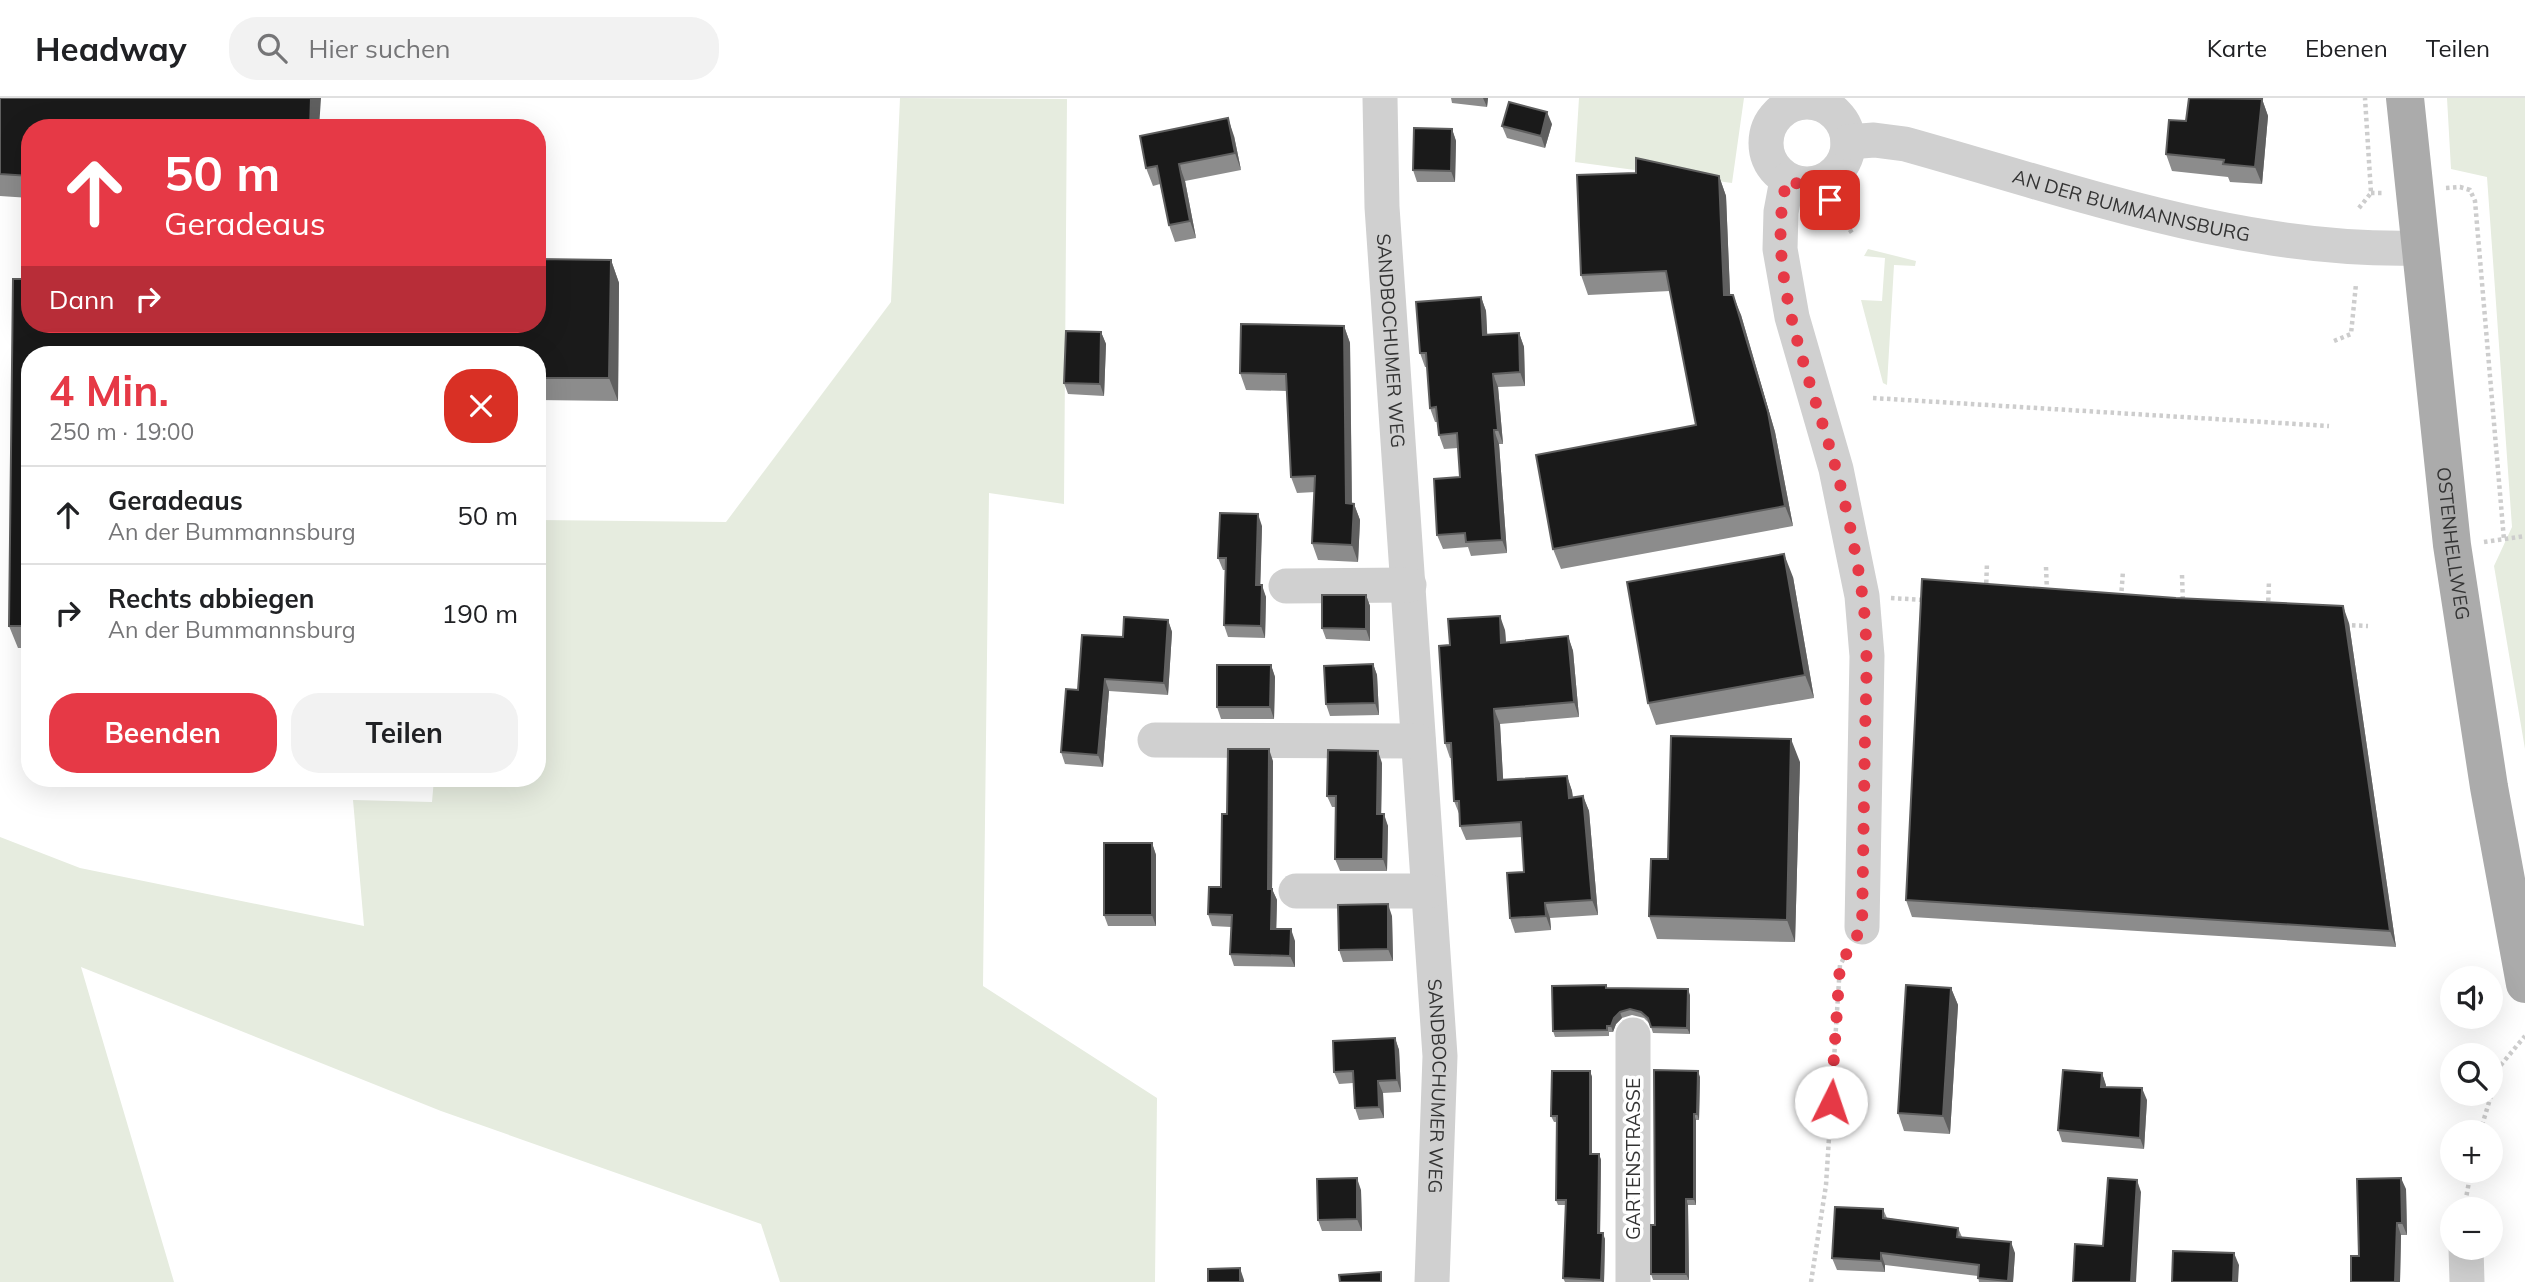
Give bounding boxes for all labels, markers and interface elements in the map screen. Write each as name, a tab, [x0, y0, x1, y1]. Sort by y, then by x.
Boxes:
search box	[229, 17, 719, 80]
text: Headway	[35, 28, 187, 69]
icon: search	[253, 29, 291, 67]
text: Hier suchen	[309, 32, 450, 65]
text: Karte	[2207, 33, 2267, 63]
text: Ebenen	[2305, 33, 2388, 63]
text: Teilen	[2426, 33, 2490, 63]
text: 50 m	[164, 142, 280, 203]
icon: ahead	[49, 147, 140, 238]
street label: AN DER BUMMANNSBURG	[2010, 164, 2252, 246]
pin	[1800, 170, 1860, 230]
icon: arrive	[1811, 181, 1849, 219]
text: Geradeaus	[164, 203, 326, 243]
street label: SANDBOCHUMER WEG	[1372, 233, 1410, 449]
icon: right	[129, 280, 167, 318]
text: Dann	[49, 283, 115, 316]
text: 4 Min.	[49, 364, 169, 417]
button: close	[444, 369, 518, 443]
text: 250 m · 19:00	[49, 417, 194, 446]
street label: OSTENHELLWEG	[2432, 466, 2475, 621]
text: Geradeaus	[108, 484, 243, 517]
icon: ahead	[49, 496, 87, 534]
text: 50 m	[457, 499, 518, 532]
text: An der Bummannsburg	[108, 517, 356, 546]
text: Rechts abbiegen	[108, 582, 314, 615]
icon: right	[49, 594, 87, 632]
text: 190 m	[442, 597, 518, 630]
text: An der Bummannsburg	[108, 615, 356, 644]
button: Beenden	[49, 693, 277, 773]
button: Teilen	[291, 693, 518, 773]
map controls	[2440, 966, 2503, 1260]
button: sound	[2440, 966, 2503, 1029]
street label: SANDBOCHUMER WEG	[1423, 978, 1452, 1194]
button: search	[2440, 1043, 2503, 1106]
position arrow	[1794, 1065, 1868, 1139]
street label: GARTENSTRASSE	[1621, 1078, 1645, 1240]
button: +	[2440, 1120, 2503, 1183]
button: −	[2440, 1197, 2503, 1260]

